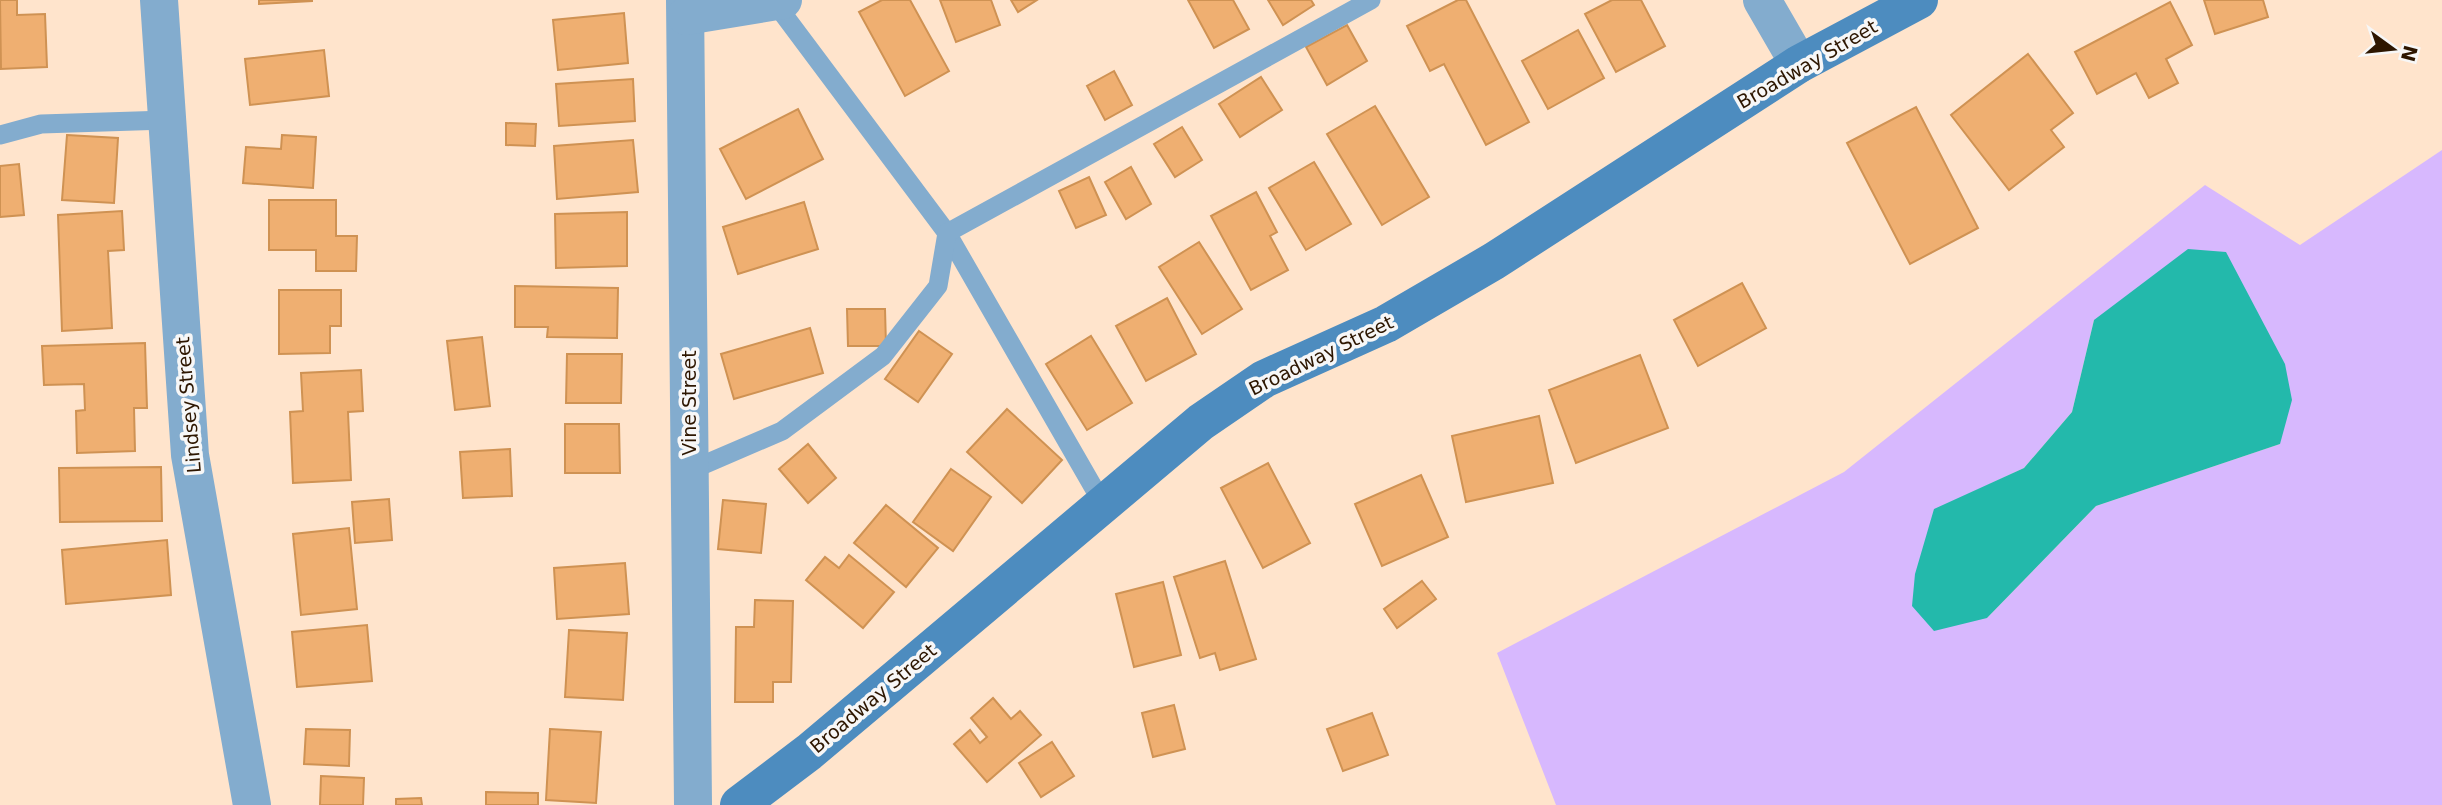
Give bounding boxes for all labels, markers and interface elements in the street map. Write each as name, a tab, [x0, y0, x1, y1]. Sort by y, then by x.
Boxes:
north arrow	[2358, 14, 2428, 84]
street label: Broadway Street	[1733, 15, 1881, 113]
text: N	[2397, 43, 2422, 64]
street label: Broadway Street	[1245, 310, 1397, 400]
street label: Lindsey Street	[171, 336, 205, 474]
street label: Vine Street	[678, 350, 700, 456]
street label: Broadway Street	[805, 639, 941, 757]

